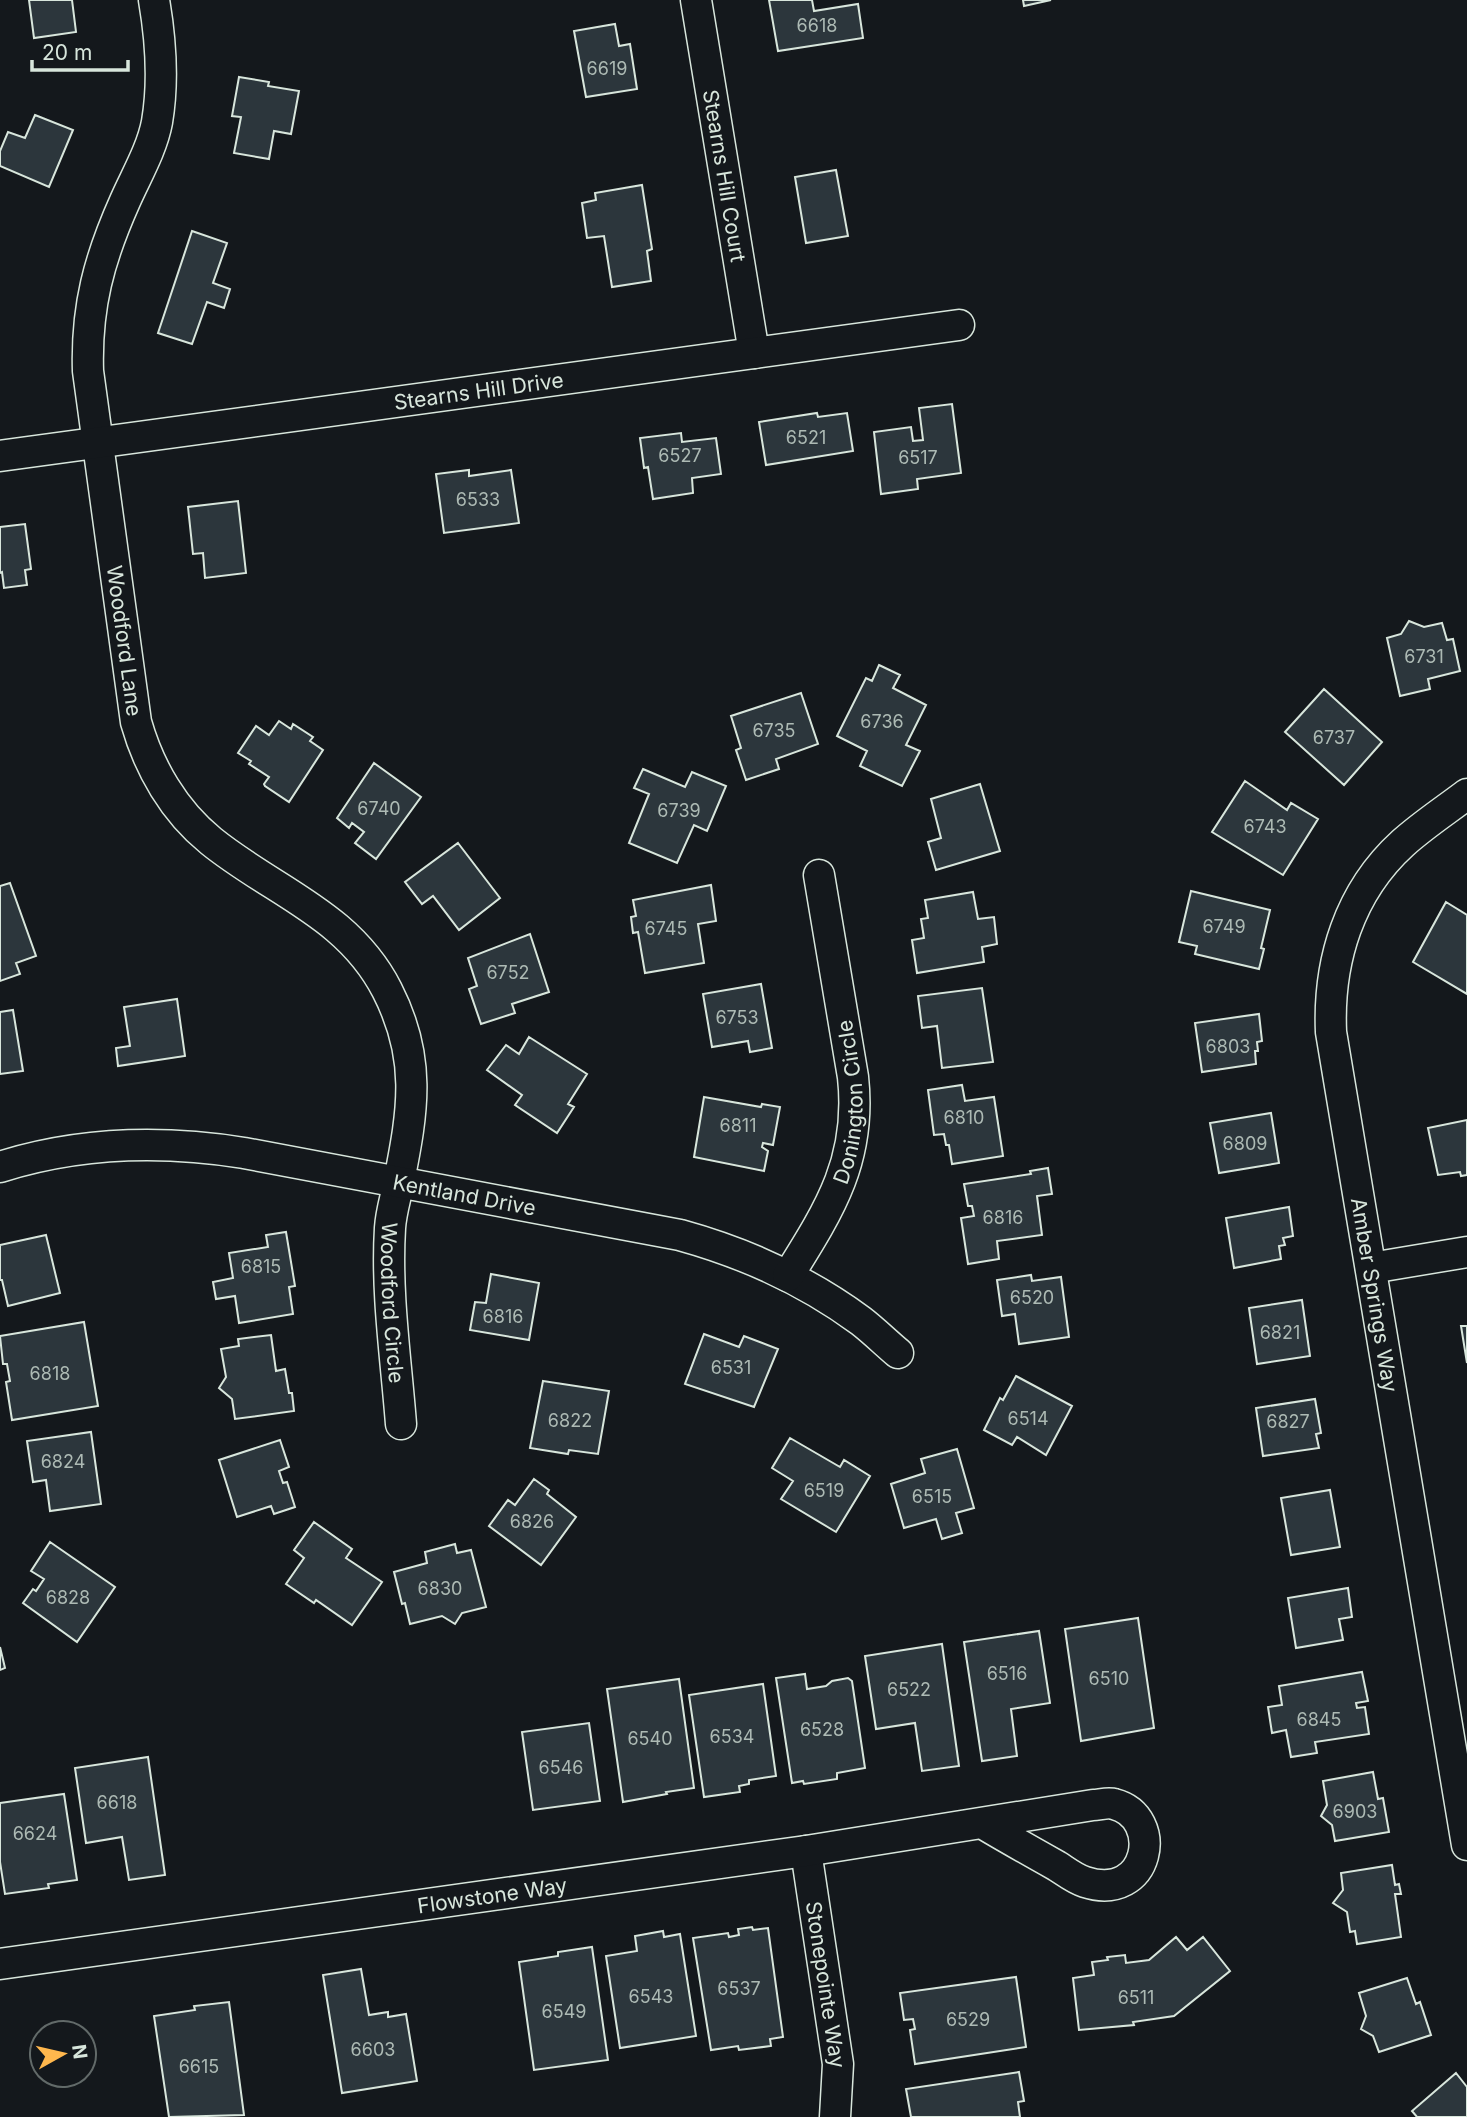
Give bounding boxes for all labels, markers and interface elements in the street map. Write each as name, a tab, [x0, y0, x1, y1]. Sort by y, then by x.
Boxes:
house number: 6618	[797, 15, 837, 36]
scale bar	[32, 28, 128, 72]
text: 20 m	[42, 40, 92, 65]
house number: 6619	[587, 58, 627, 79]
street label: Stearns Hill Court	[698, 88, 751, 264]
street label: Stearns Hill Drive	[392, 367, 565, 415]
house number: 6521	[786, 427, 826, 448]
house number: 6527	[658, 445, 702, 466]
house number: 6517	[898, 447, 938, 468]
house number: 6533	[456, 489, 500, 510]
street label: Woodford Lane	[102, 564, 148, 718]
house number: 6731	[1404, 646, 1444, 667]
house number: 6736	[860, 711, 904, 732]
house number: 6735	[752, 720, 796, 741]
house number: 6737	[1313, 727, 1355, 748]
house number: 6740	[357, 798, 401, 819]
house number: 6739	[657, 800, 701, 821]
house number: 6743	[1243, 816, 1287, 837]
house number: 6749	[1202, 916, 1246, 937]
house number: 6745	[645, 918, 687, 939]
house number: 6752	[486, 962, 530, 983]
house number: 6753	[715, 1007, 759, 1028]
street label: Donington Circle	[828, 1018, 867, 1187]
house number: 6803	[1206, 1036, 1250, 1057]
house number: 6810	[944, 1107, 984, 1128]
house number: 6811	[720, 1115, 756, 1136]
house number: 6809	[1223, 1133, 1267, 1154]
street label: Kentland Drive	[391, 1169, 538, 1220]
street label: Amber Springs Way	[1346, 1196, 1404, 1394]
house number: 6816	[983, 1207, 1023, 1228]
street label: Woodford Circle	[377, 1222, 410, 1384]
house number: 6815	[241, 1256, 281, 1277]
house number: 6520	[1010, 1287, 1054, 1308]
house number: 6816	[483, 1306, 523, 1327]
house number: 6821	[1260, 1322, 1300, 1343]
house number: 6531	[711, 1357, 751, 1378]
house number: 6818	[30, 1363, 70, 1384]
house number: 6514	[1007, 1408, 1049, 1429]
house number: 6822	[548, 1410, 592, 1431]
house number: 6827	[1266, 1411, 1310, 1432]
house number: 6824	[41, 1451, 85, 1472]
house number: 6519	[804, 1480, 844, 1501]
house number: 6515	[912, 1486, 952, 1507]
house number: 6826	[510, 1511, 554, 1532]
house number: 6830	[418, 1578, 462, 1599]
house number: 6828	[46, 1587, 90, 1608]
house number: 6516	[987, 1663, 1027, 1684]
house number: 6510	[1089, 1668, 1129, 1689]
house number: 6522	[887, 1679, 931, 1700]
house number: 6845	[1297, 1709, 1341, 1730]
house number: 6528	[800, 1719, 844, 1740]
house number: 6534	[710, 1726, 754, 1747]
house number: 6540	[627, 1728, 673, 1749]
house number: 6546	[539, 1757, 583, 1778]
house number: 6618	[97, 1792, 137, 1813]
house number: 6903	[1333, 1801, 1377, 1822]
house number: 6624	[13, 1823, 57, 1844]
street label: Flowstone Way	[416, 1872, 569, 1918]
street label: Stonepointe Way	[801, 1899, 851, 2070]
house number: 6537	[717, 1978, 761, 1999]
house number: 6543	[629, 1986, 673, 2007]
house number: 6511	[1118, 1987, 1154, 2008]
house number: 6549	[542, 2001, 586, 2022]
house number: 6529	[946, 2009, 990, 2030]
north arrow	[28, 2019, 98, 2089]
house number: 6603	[351, 2039, 395, 2060]
text: N	[67, 2043, 92, 2060]
house number: 6615	[179, 2056, 219, 2077]

